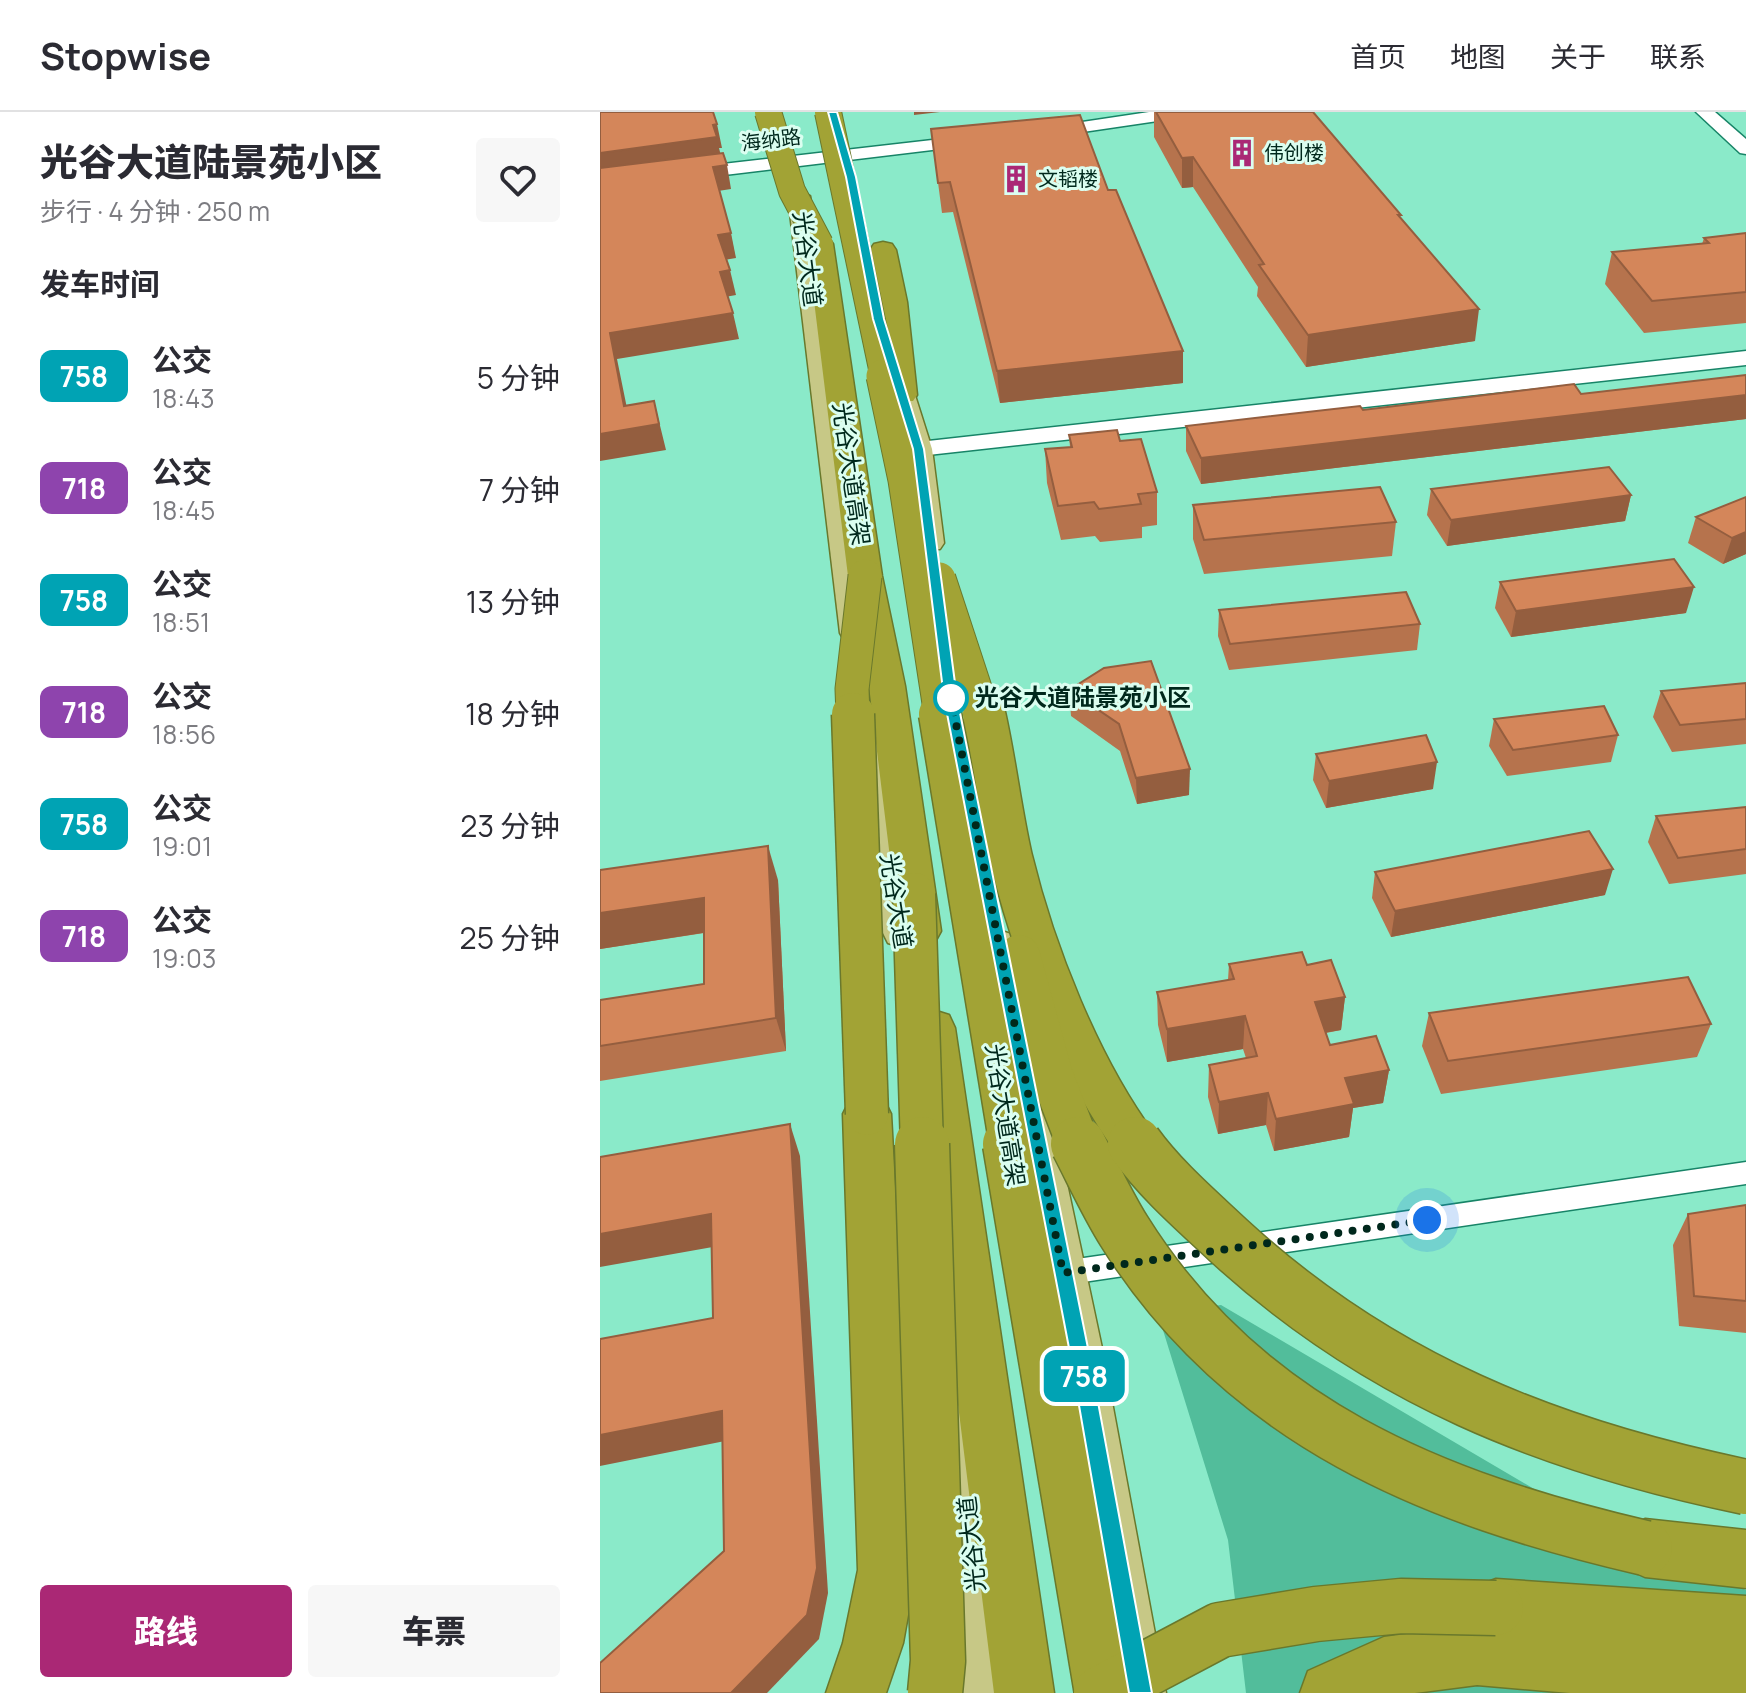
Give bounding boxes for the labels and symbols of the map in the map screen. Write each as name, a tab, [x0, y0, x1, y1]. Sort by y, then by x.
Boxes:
street label: 海纳路	[740, 122, 802, 157]
building icon: 伟创楼	[1227, 138, 1257, 168]
place label: 伟创楼	[1264, 139, 1324, 166]
building icon: 文韬楼	[1001, 164, 1031, 194]
place label: 文韬楼	[1038, 165, 1098, 192]
street label: 光谷大道	[786, 209, 831, 308]
street label: 光谷大道高架	[826, 400, 879, 547]
place label: 光谷大道陆景苑小区	[975, 680, 1191, 713]
marker: 光谷大道陆景苑小区	[934, 681, 968, 715]
street label: 光谷大道	[874, 851, 921, 951]
street label: 光谷大道高架	[979, 1041, 1034, 1188]
your location	[1407, 1200, 1447, 1240]
line badge: 758	[1038, 1350, 1130, 1402]
street label: 光谷大道	[949, 1495, 992, 1594]

